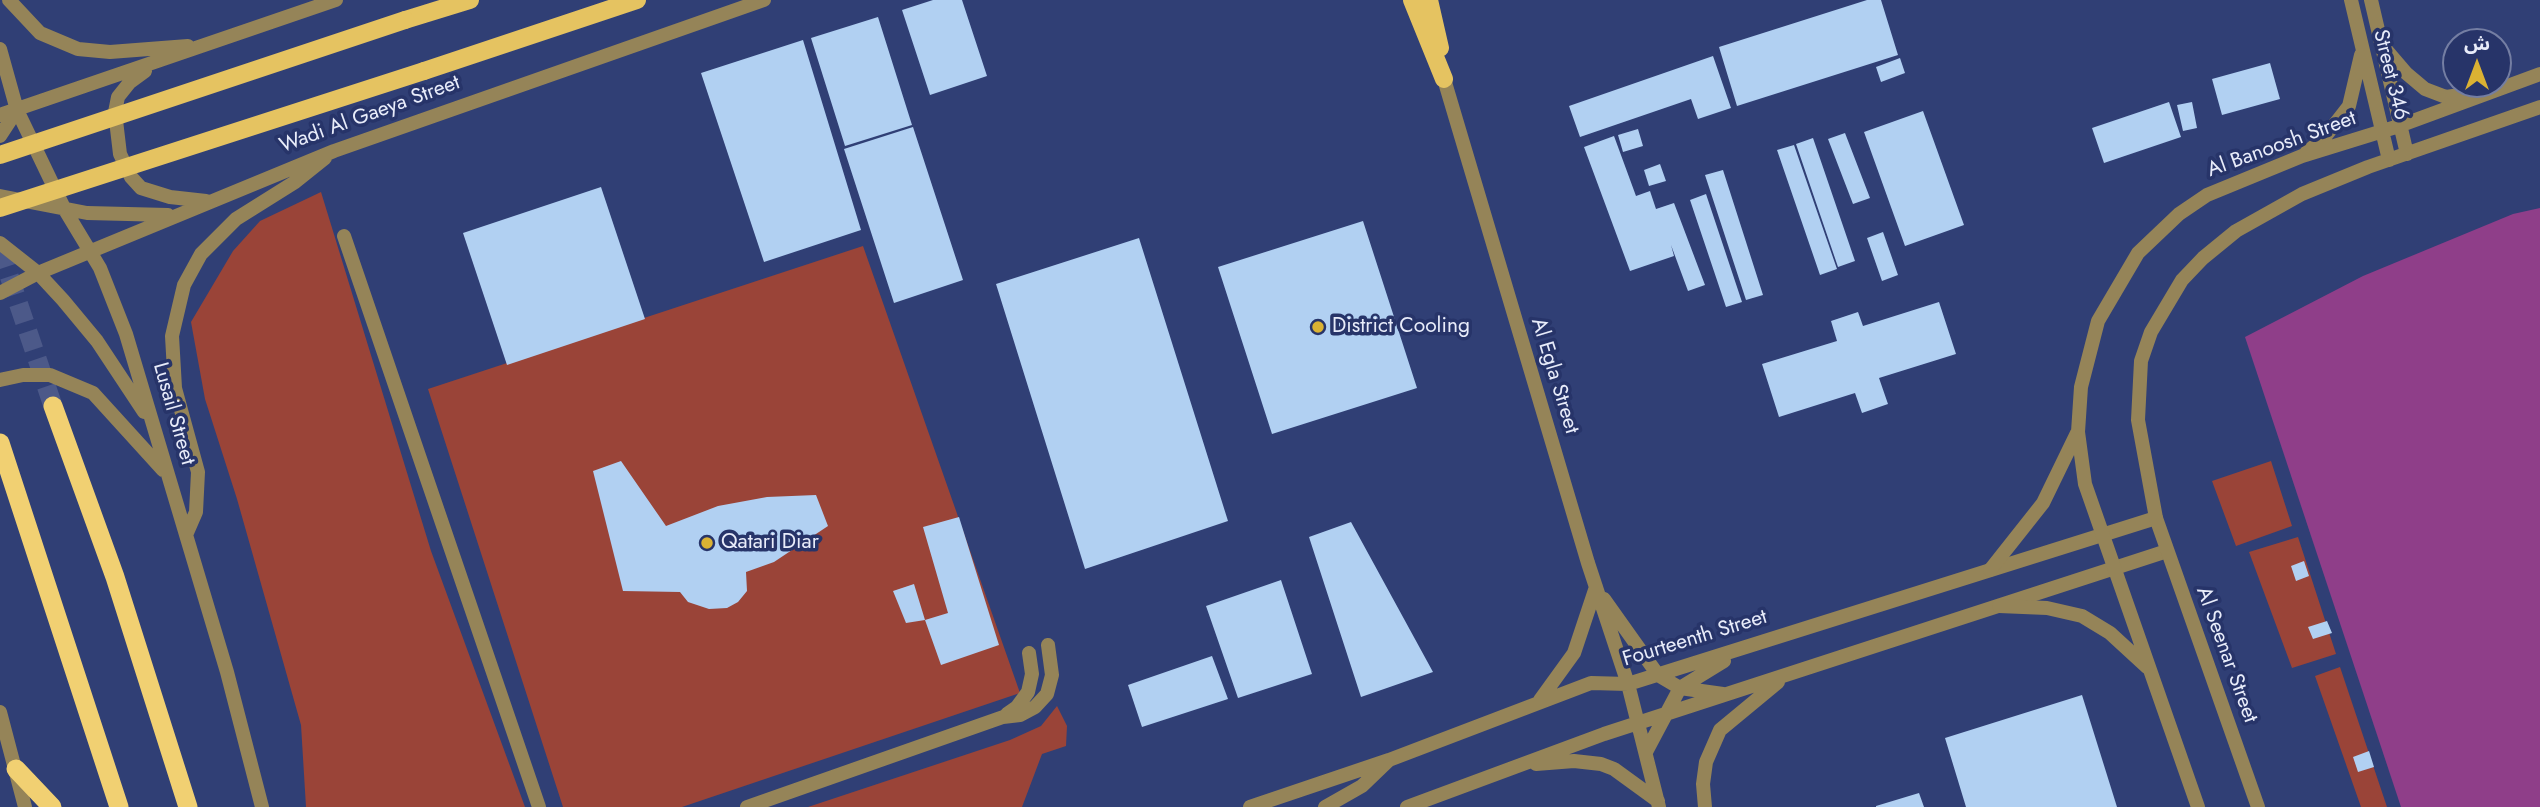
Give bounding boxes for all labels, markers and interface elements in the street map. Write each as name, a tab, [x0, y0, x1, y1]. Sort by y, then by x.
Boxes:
street label: Street 346	[2367, 27, 2413, 123]
north arrow	[2442, 28, 2512, 98]
text: ش	[2464, 30, 2490, 57]
street label: Wadi Al Gaeya Street	[276, 71, 464, 159]
street label: Al Banoosh Street	[2204, 106, 2360, 184]
place label: District Cooling	[1332, 314, 1470, 340]
street label: Al Egla Street	[1524, 315, 1584, 437]
marker: District Cooling	[1310, 319, 1326, 335]
street label: Lusail Street	[146, 360, 200, 468]
place label: Qatari Diar	[721, 530, 819, 556]
marker: Qatari Diar	[699, 535, 715, 551]
street label: Al Seenar Street	[2190, 584, 2262, 726]
street label: Fourteenth Street	[1620, 605, 1770, 673]

